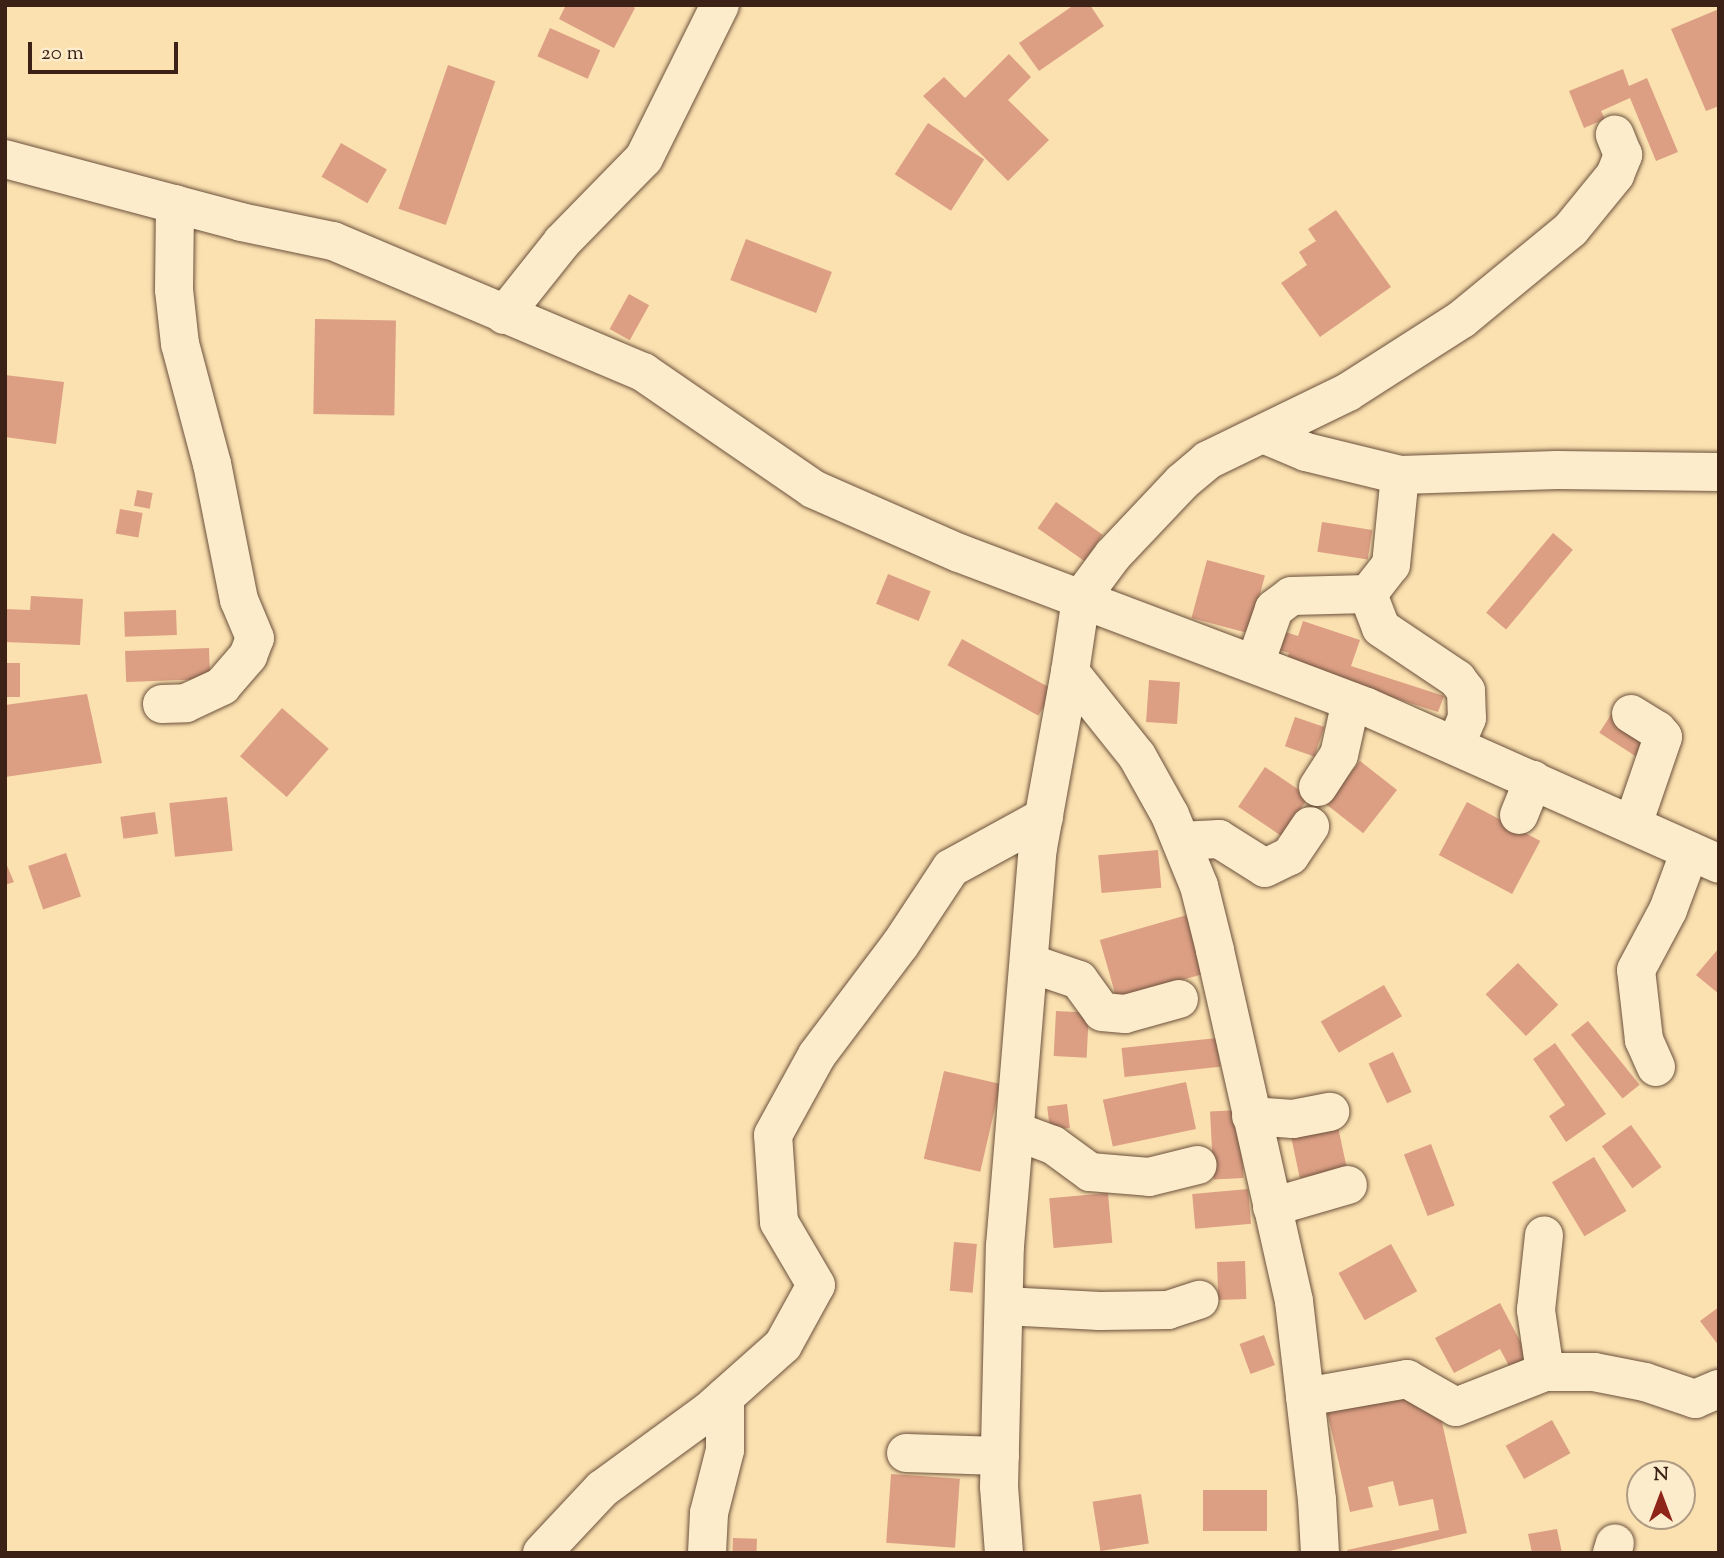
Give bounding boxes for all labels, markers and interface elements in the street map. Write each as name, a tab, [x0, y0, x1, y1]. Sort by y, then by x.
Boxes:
scale bar	[32, 28, 182, 72]
text: 20 m	[41, 39, 84, 69]
north arrow	[1626, 1460, 1696, 1530]
text: N	[1653, 1462, 1669, 1489]

